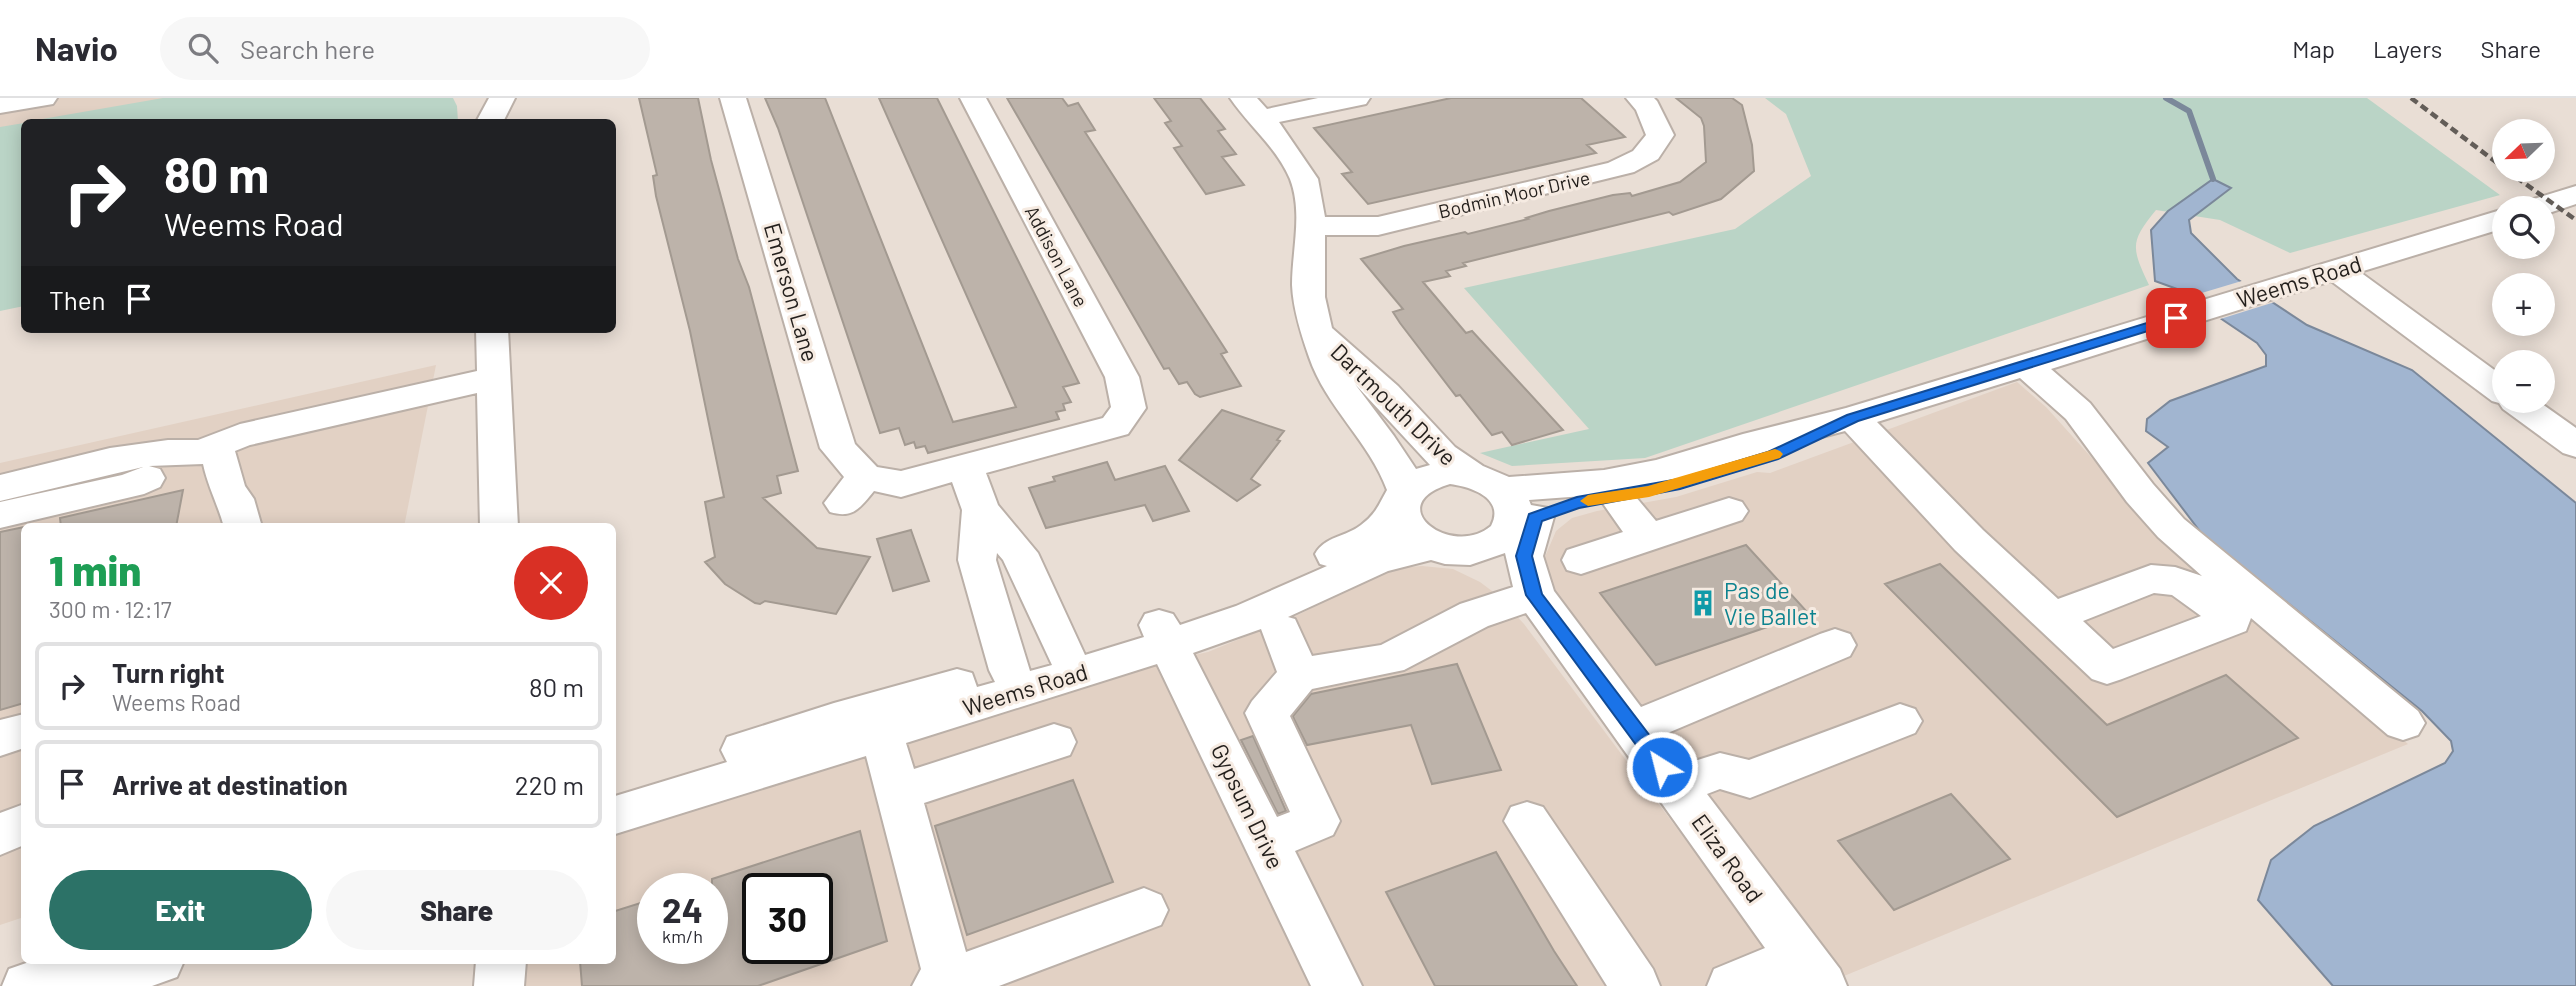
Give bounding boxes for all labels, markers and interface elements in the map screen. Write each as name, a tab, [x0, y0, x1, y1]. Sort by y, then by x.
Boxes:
search box	[160, 17, 650, 80]
text: Navio	[35, 28, 118, 68]
icon: search	[184, 29, 222, 67]
text: Search here	[240, 33, 375, 64]
text: Map	[2292, 34, 2335, 63]
text: Layers	[2373, 34, 2442, 63]
text: Share	[2480, 34, 2541, 63]
north arrow	[2492, 119, 2555, 182]
map controls	[2492, 119, 2555, 413]
text: 80 m	[164, 144, 269, 203]
icon: right	[49, 147, 140, 238]
street label: Bodmin Moor Drive	[1436, 165, 1592, 223]
button: search	[2492, 196, 2555, 259]
street label: Addison Lane	[1021, 202, 1093, 310]
text: Weems Road	[164, 204, 344, 242]
street label: Emerson Lane	[759, 219, 825, 365]
street label: Weems Road	[2233, 249, 2365, 313]
button: +	[2492, 273, 2555, 336]
icon: arrive	[120, 280, 158, 318]
text: Then	[49, 284, 106, 315]
pin	[2146, 288, 2206, 348]
icon: arrive	[2157, 299, 2195, 337]
street label: Dartmouth Drive	[1326, 337, 1462, 471]
button: −	[2492, 350, 2555, 413]
text: 1 min	[49, 544, 141, 594]
button: close	[514, 546, 588, 620]
place label: Pas de Vie Ballet	[1724, 576, 1817, 630]
building icon: Pas de Vie Ballet	[1688, 588, 1718, 618]
text: 300 m · 12:17	[49, 595, 172, 623]
text: Turn right	[112, 657, 225, 688]
street label: Weems Road	[959, 657, 1091, 721]
icon: right	[53, 667, 91, 705]
text: 80 m	[529, 671, 584, 702]
text: Weems Road	[112, 688, 241, 716]
position arrow	[1625, 730, 1699, 804]
street label: Gypsum Drive	[1206, 739, 1290, 873]
icon: arrive	[53, 765, 91, 803]
text: Arrive at destination	[112, 769, 348, 800]
text: 220 m	[515, 769, 584, 800]
street label: Eliza Road	[1687, 808, 1769, 908]
button: Exit	[49, 870, 312, 950]
button: Share	[326, 870, 588, 950]
speed limit sign: 30	[742, 873, 833, 964]
text: 24	[662, 888, 703, 930]
text: km/h	[662, 925, 703, 947]

